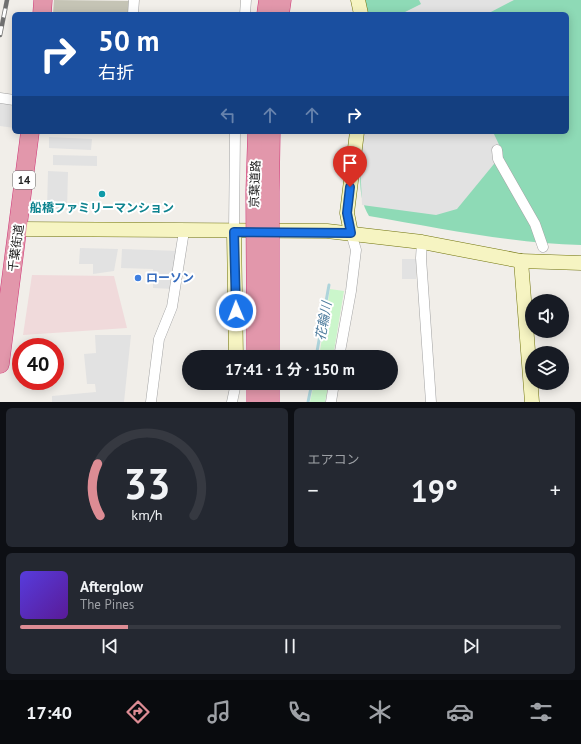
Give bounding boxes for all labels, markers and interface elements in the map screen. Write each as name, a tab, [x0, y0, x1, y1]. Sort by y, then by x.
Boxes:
text: 50 m	[98, 22, 159, 59]
icon: right	[32, 28, 84, 80]
text: 右折	[98, 61, 134, 84]
icon: left	[217, 104, 239, 126]
icon: ahead	[259, 104, 281, 126]
icon: ahead	[301, 104, 323, 126]
icon: right	[343, 104, 365, 126]
pin	[333, 146, 367, 187]
icon: arrive	[339, 152, 361, 174]
street label: 京葉道路	[246, 160, 263, 208]
road number: 14	[13, 171, 35, 189]
marker: 船橋ファミリーマンション	[97, 189, 107, 199]
place label: 船橋ファミリーマンション	[30, 200, 174, 215]
street label: 千葉街道	[5, 223, 26, 273]
place label: ローソン	[146, 270, 194, 285]
marker: ローソン	[133, 273, 143, 283]
position arrow	[215, 290, 257, 332]
map controls	[525, 294, 569, 390]
button: sound	[525, 294, 569, 338]
water label: 花輪川	[312, 298, 336, 342]
speed limit sign: 40	[12, 338, 64, 390]
button: layers	[525, 346, 569, 390]
text: 17:41 · 1 分 · 150 m	[225, 360, 355, 379]
text: エアコン	[308, 451, 360, 468]
text: 33	[123, 456, 170, 509]
text: 19°	[411, 471, 458, 510]
text: −	[308, 476, 319, 504]
text: +	[550, 476, 561, 504]
text: km/h	[131, 504, 162, 523]
text: Afterglow	[80, 577, 143, 596]
text: The Pines	[80, 596, 134, 613]
icon: previous	[99, 635, 121, 657]
icon: pause	[279, 635, 301, 657]
icon: next	[460, 635, 482, 657]
icon: directions	[124, 698, 152, 726]
icon: music	[205, 698, 233, 726]
icon: phone	[285, 698, 313, 726]
icon: climate	[366, 698, 394, 726]
icon: car	[446, 698, 474, 726]
icon: filters	[527, 698, 555, 726]
text: 17:40	[26, 701, 72, 724]

